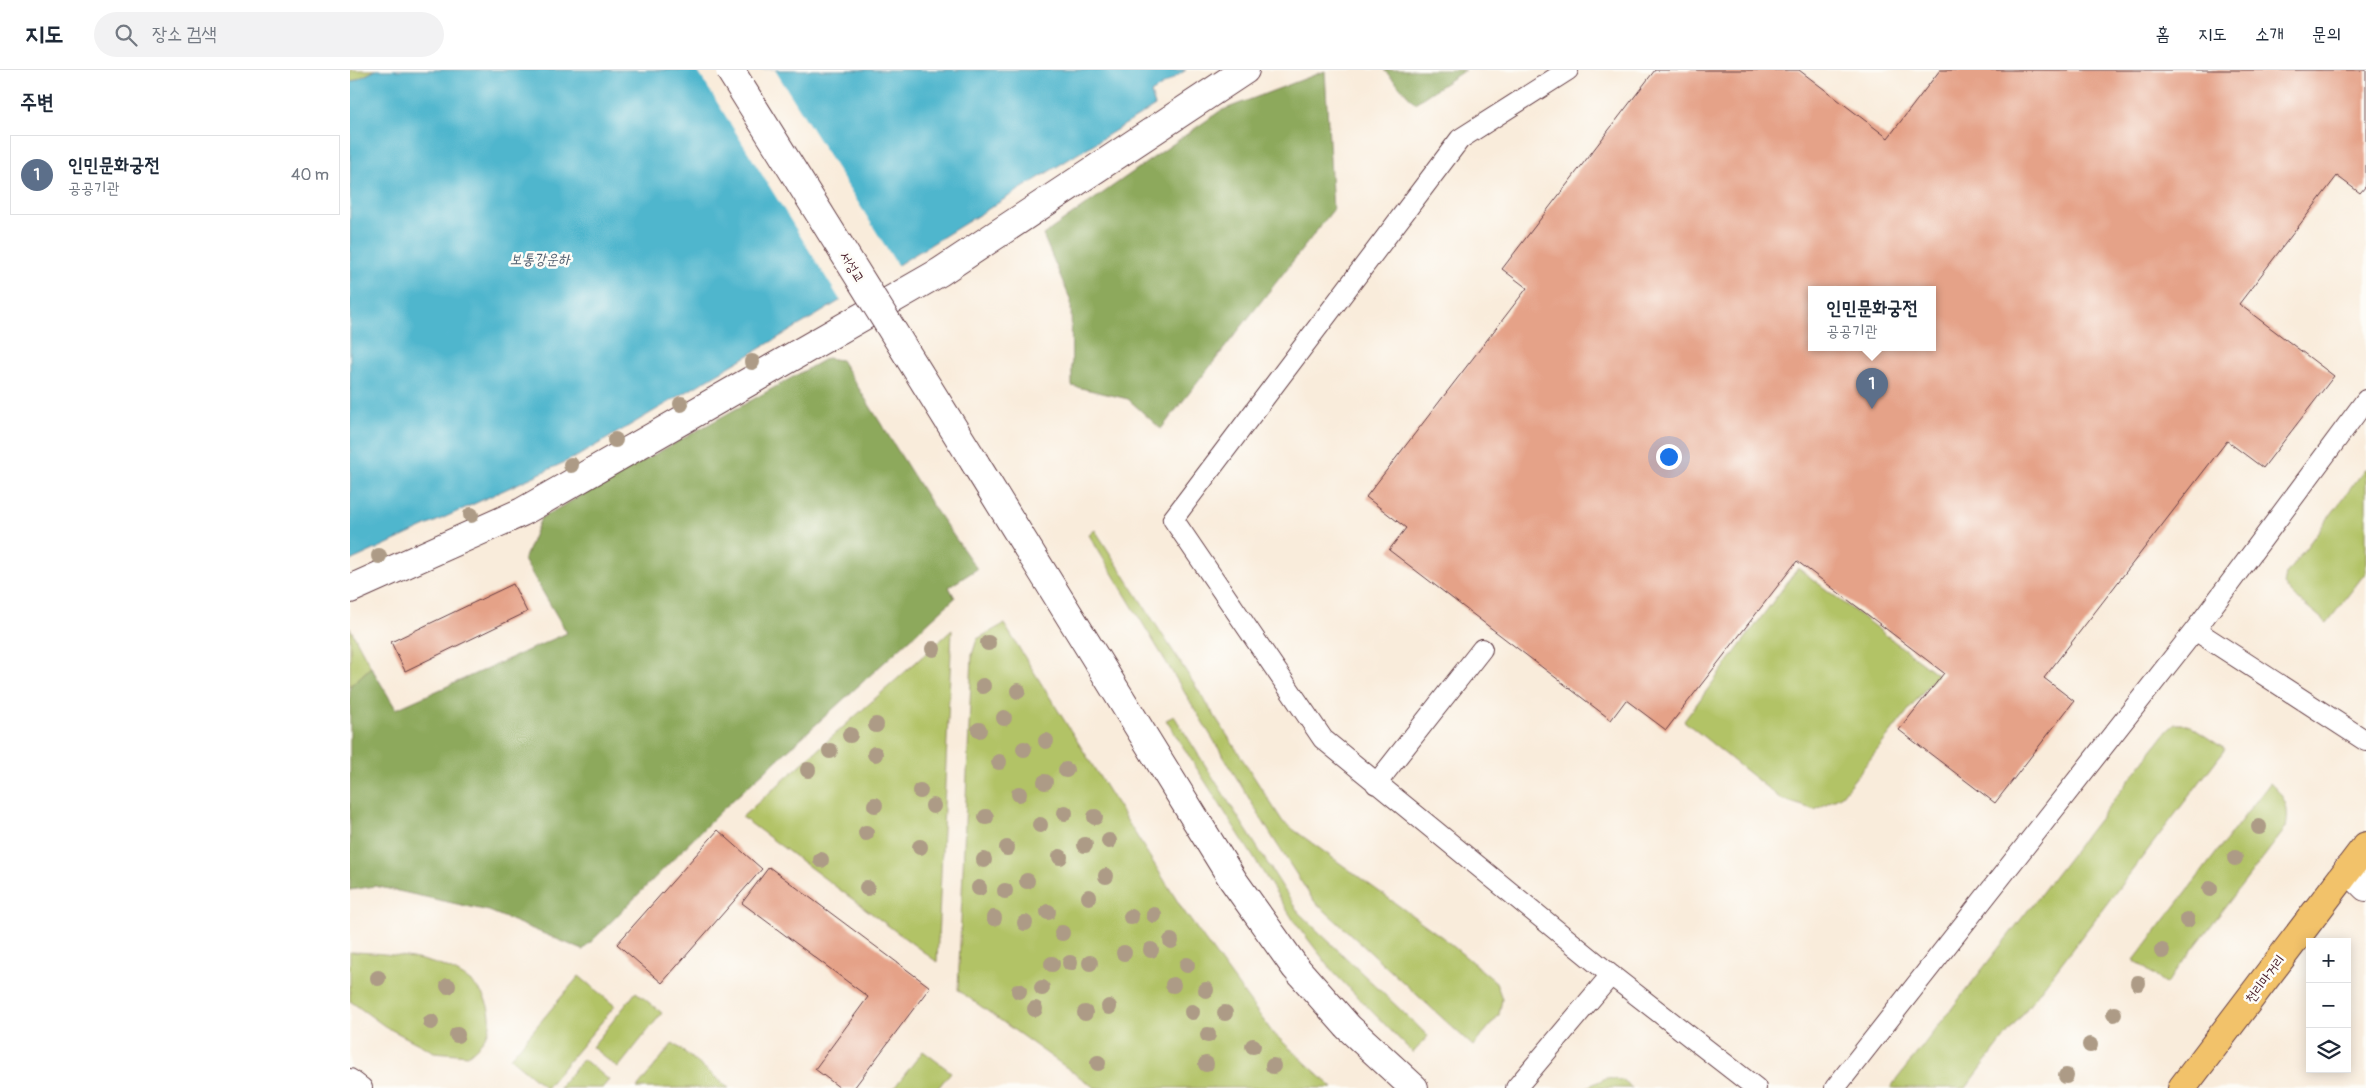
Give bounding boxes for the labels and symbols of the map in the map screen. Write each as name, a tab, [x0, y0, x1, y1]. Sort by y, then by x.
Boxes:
street label: 서성교	[836, 248, 868, 286]
water label: 보통강운하	[510, 250, 571, 269]
pin: 1	[1856, 368, 1888, 409]
your location	[1656, 444, 1682, 470]
street label: 천리마거리	[2241, 951, 2289, 1007]

